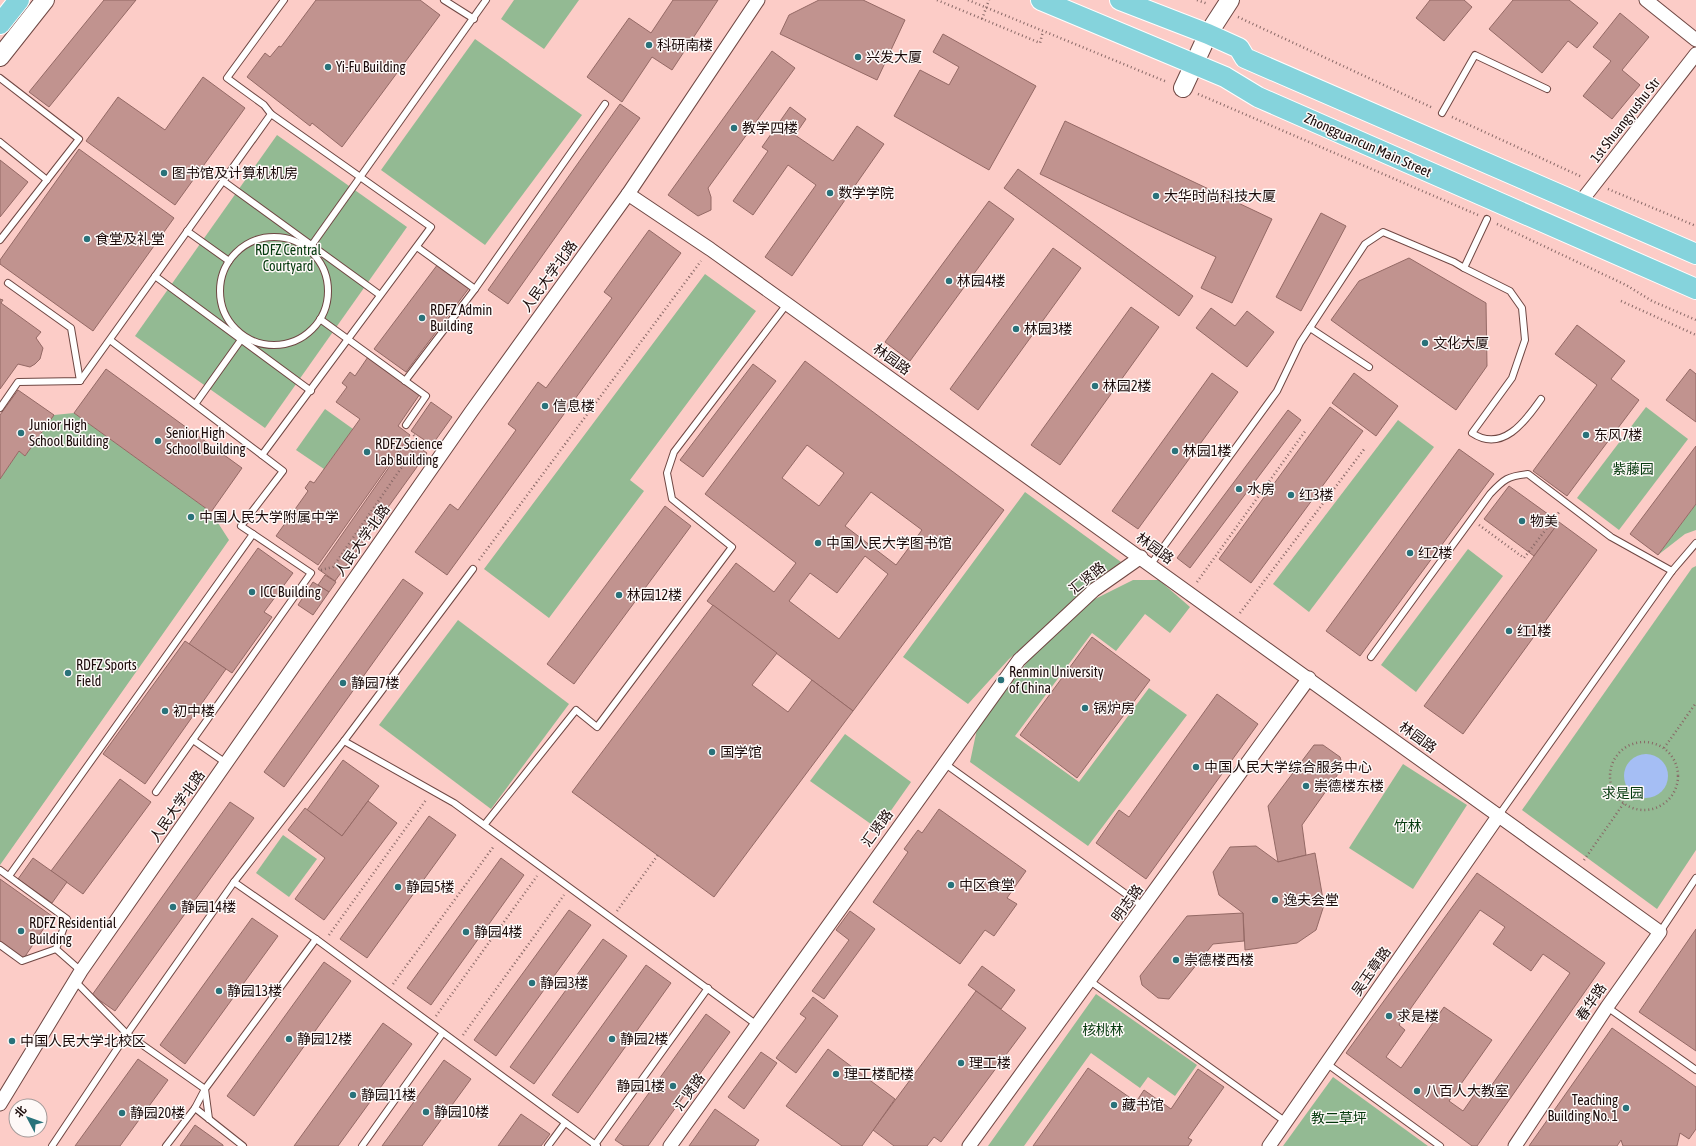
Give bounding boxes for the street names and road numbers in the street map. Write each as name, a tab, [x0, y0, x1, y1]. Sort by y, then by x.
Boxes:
street label: 1st Shuangyushu Str	[1587, 74, 1664, 166]
street label: Zhongguancun Main Street	[1302, 110, 1434, 180]
street label: 人民大学北路	[518, 237, 580, 315]
street label: 林园路	[870, 340, 914, 378]
street label: 人民大学北路	[331, 501, 393, 579]
street label: 林园路	[1133, 529, 1177, 567]
street label: 汇贤路	[1066, 559, 1108, 597]
street label: 林园路	[1396, 718, 1440, 756]
street label: 人民大学北路	[146, 767, 208, 845]
street label: 汇贤路	[858, 806, 896, 850]
street label: 明志路	[1108, 881, 1146, 925]
street label: 吴玉章路	[1348, 943, 1394, 999]
street label: 春华路	[1573, 980, 1609, 1024]
street label: 汇贤路	[670, 1070, 708, 1114]

